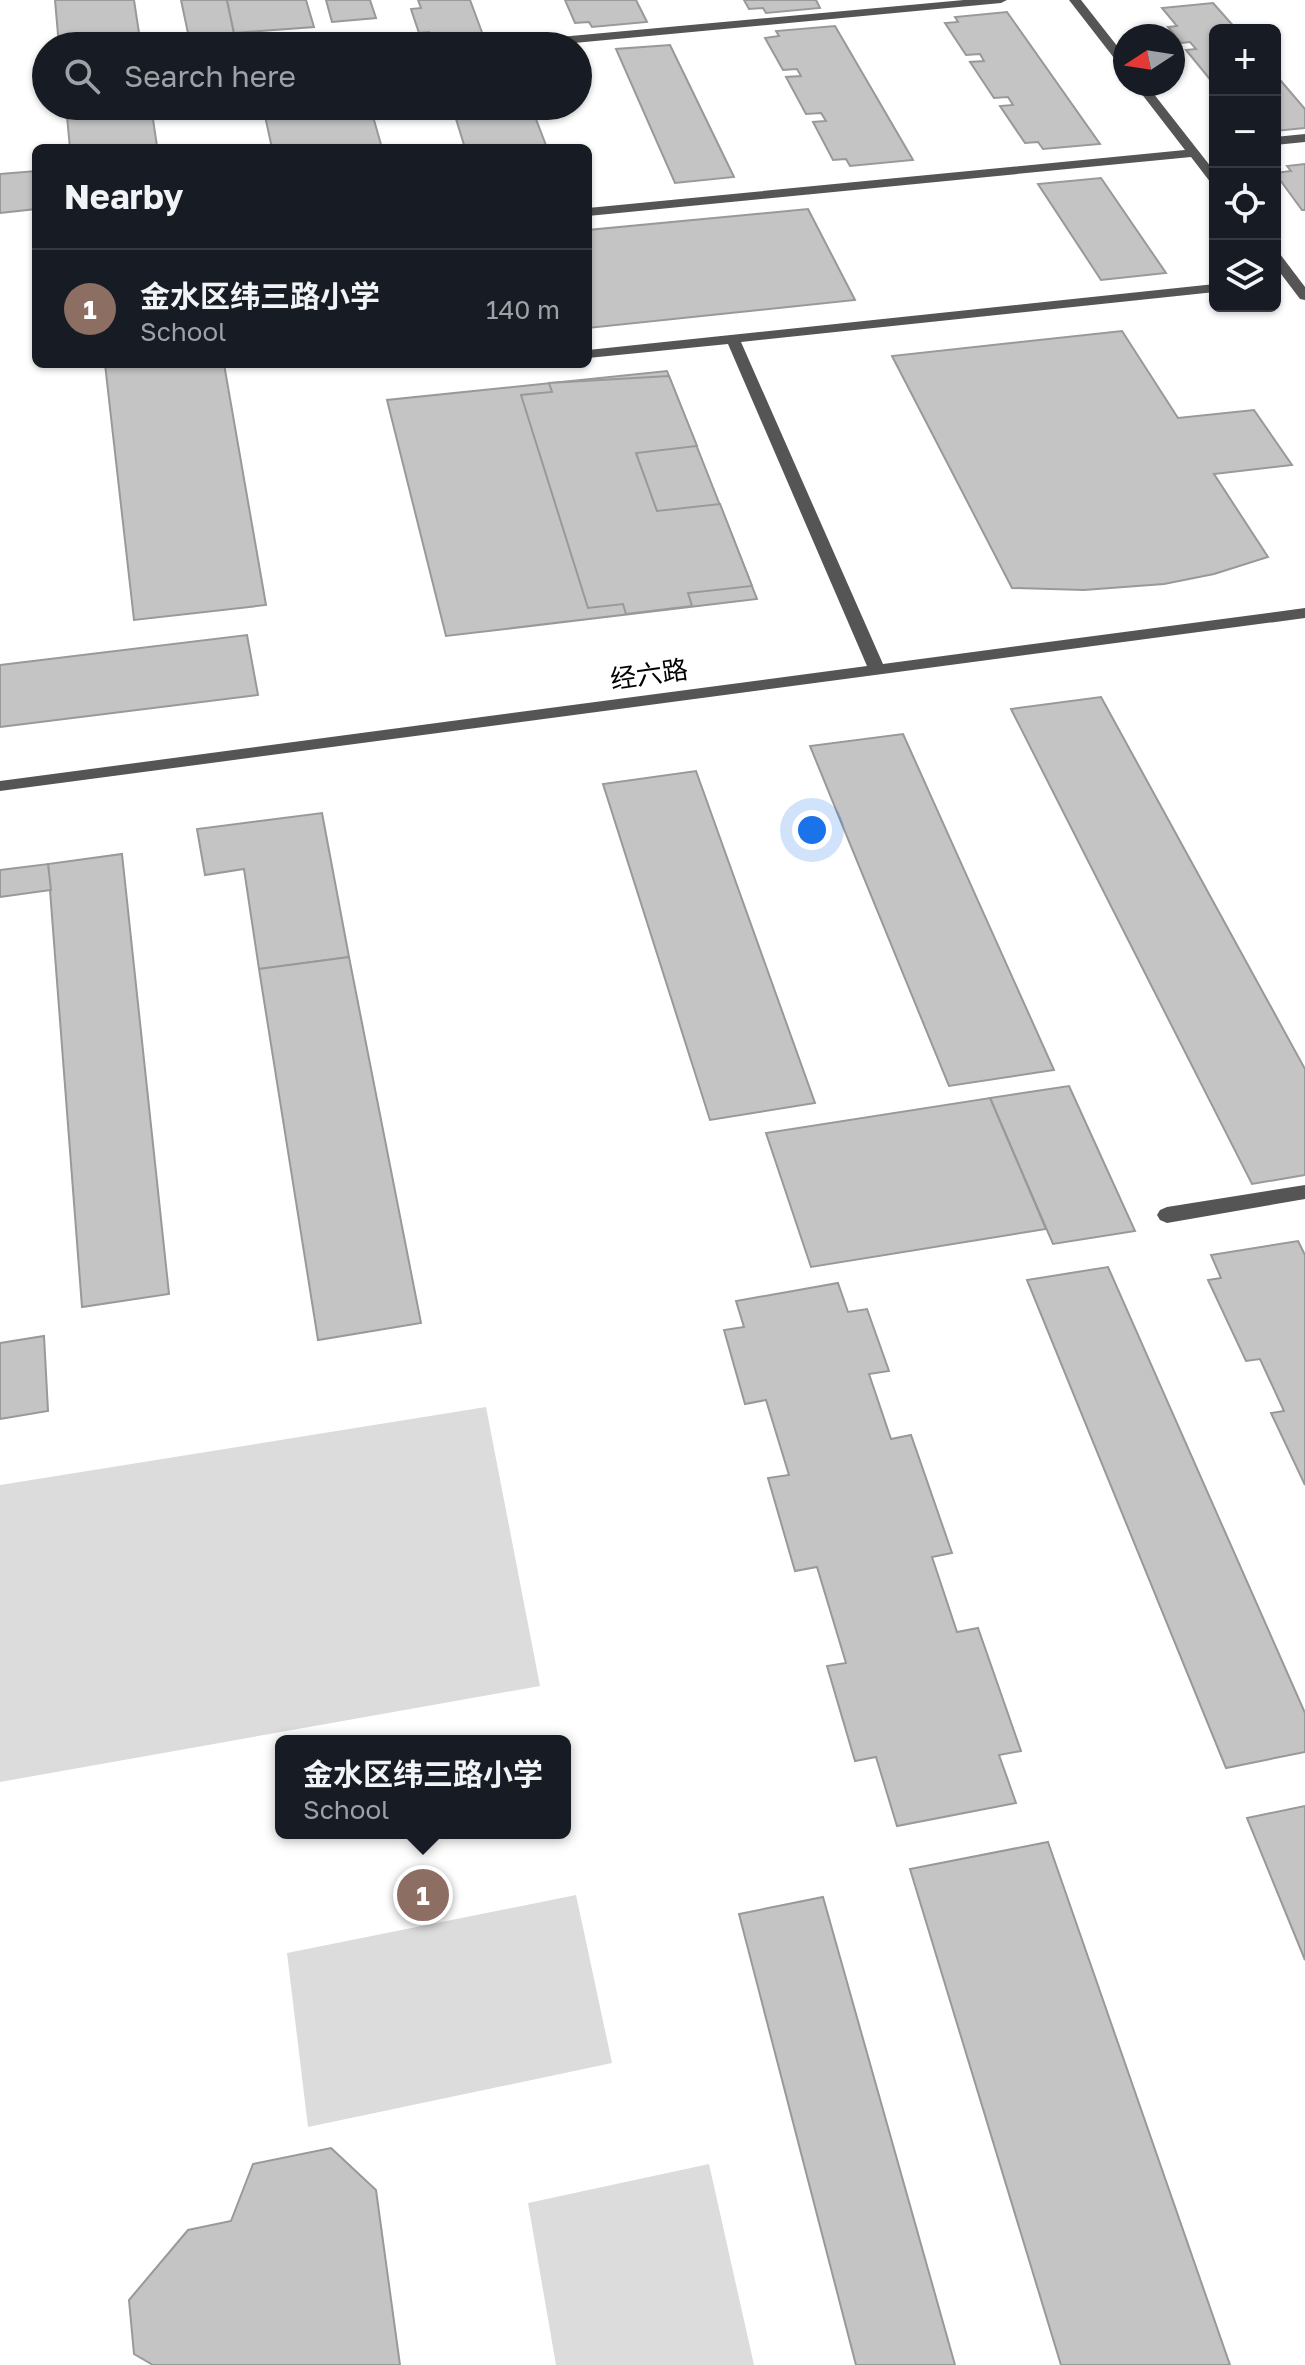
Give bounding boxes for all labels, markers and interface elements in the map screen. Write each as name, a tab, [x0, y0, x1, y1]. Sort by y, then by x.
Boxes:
north arrow	[1113, 24, 1185, 96]
map controls	[1209, 24, 1281, 312]
button: +	[1209, 24, 1281, 96]
search box	[32, 32, 592, 120]
icon: search	[60, 54, 104, 98]
text: Search here	[124, 58, 296, 94]
button: −	[1209, 96, 1281, 168]
button: locate	[1209, 168, 1281, 240]
text: Nearby	[64, 176, 184, 216]
button: layers	[1209, 240, 1281, 312]
text: 金水区纬三路小学	[140, 278, 380, 314]
text: 1	[83, 294, 97, 325]
text: 140 m	[486, 294, 560, 325]
text: School	[140, 316, 226, 347]
street label: 经六路	[608, 653, 690, 695]
your location	[792, 810, 832, 850]
popup	[275, 1735, 571, 1839]
text: 金水区纬三路小学	[303, 1756, 543, 1792]
text: School	[303, 1794, 389, 1825]
pin: 1	[397, 1865, 449, 1925]

